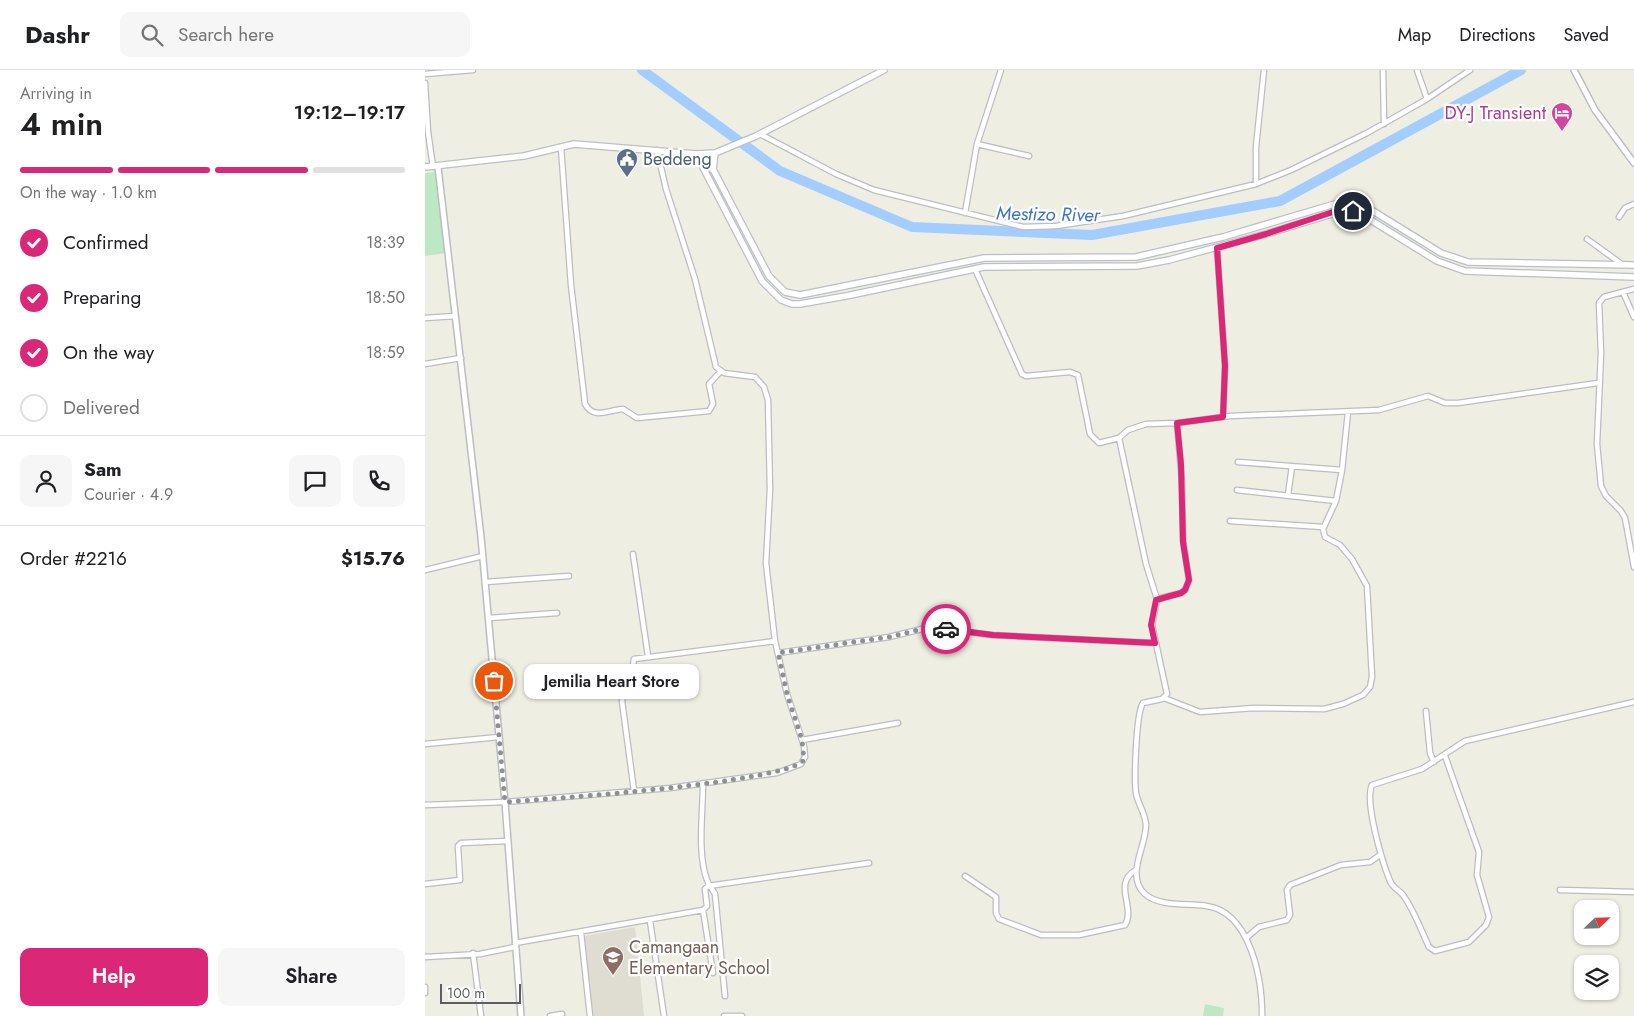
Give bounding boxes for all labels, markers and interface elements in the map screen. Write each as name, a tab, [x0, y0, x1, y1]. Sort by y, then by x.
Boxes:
search box	[120, 12, 470, 57]
text: Dashr	[25, 17, 90, 52]
icon: search	[138, 21, 166, 49]
text: Search here	[178, 21, 274, 48]
text: Map	[1398, 22, 1431, 48]
text: Directions	[1459, 22, 1535, 48]
text: Saved	[1563, 22, 1609, 48]
text: Arriving in	[20, 82, 92, 105]
text: 19:12–19:17	[294, 99, 405, 126]
place label: DY-J Transient	[1445, 100, 1547, 126]
text: 4 min	[20, 101, 103, 147]
hotel icon: DY-J Transient	[1550, 101, 1574, 132]
place label: Beddeng	[643, 146, 712, 172]
public building icon: Beddeng	[615, 147, 639, 178]
text: On the way · 1.0 km	[20, 181, 157, 204]
pin	[1332, 190, 1374, 232]
icon: home	[1339, 197, 1367, 225]
water label: Mestizo River	[996, 200, 1102, 228]
icon: check	[20, 229, 48, 257]
text: Confirmed	[63, 229, 149, 256]
text: 18:39	[366, 231, 405, 254]
icon: check	[20, 284, 48, 312]
text: Preparing	[63, 284, 141, 311]
text: 18:50	[366, 286, 405, 309]
icon: check	[20, 339, 48, 367]
text: On the way	[63, 339, 154, 366]
text: 18:59	[366, 341, 405, 364]
text: Delivered	[63, 394, 140, 421]
button: person	[20, 455, 72, 507]
button: chat	[289, 455, 341, 507]
button: phone	[353, 455, 405, 507]
text: Sam	[84, 456, 122, 483]
text: Courier · 4.9	[84, 483, 173, 506]
text: Order #2216	[20, 545, 127, 572]
text: $15.76	[341, 545, 405, 572]
courier	[921, 604, 971, 654]
icon: car	[932, 615, 960, 643]
pin	[473, 660, 515, 702]
callout: Jemilia Heart Store	[524, 664, 699, 698]
icon: bag	[480, 667, 508, 695]
text: Jemilia Heart Store	[543, 670, 680, 693]
north arrow	[1574, 900, 1619, 945]
map controls	[1574, 900, 1619, 1000]
place label: Camangaan Elementary School	[629, 934, 770, 981]
school or university icon: Camangaan Elementary School	[601, 945, 625, 976]
button: Help	[20, 948, 208, 1006]
button: Share	[218, 948, 405, 1006]
button: layers	[1574, 955, 1619, 1000]
scale bar	[440, 981, 521, 1004]
text: 100 m	[447, 983, 485, 1003]

